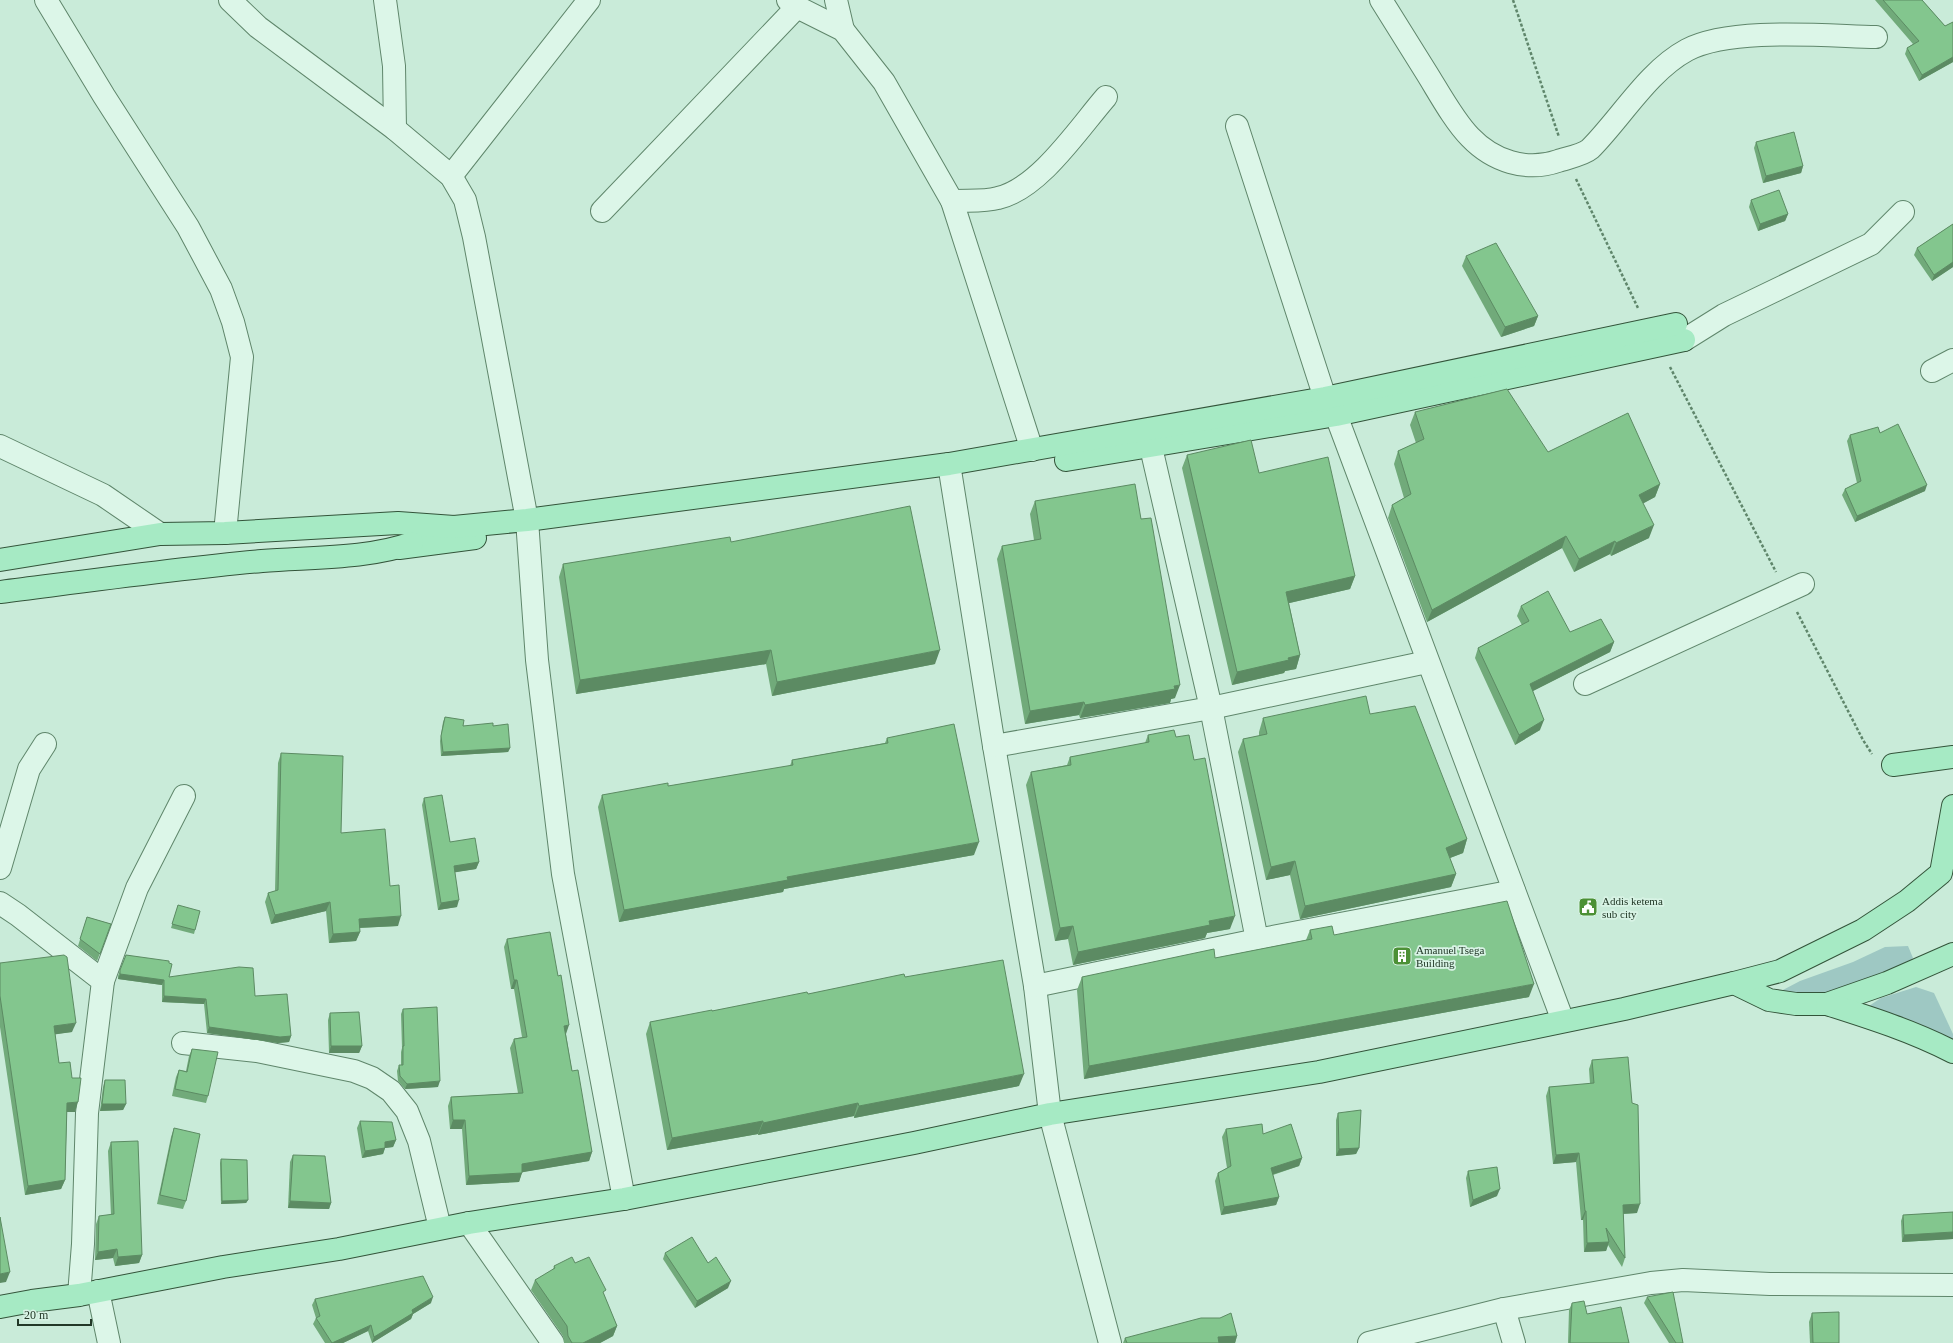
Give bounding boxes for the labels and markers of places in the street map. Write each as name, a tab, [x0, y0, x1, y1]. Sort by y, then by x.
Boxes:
place label: Addis ketema sub city	[1602, 895, 1663, 920]
public building icon: Addis ketema sub city	[1577, 896, 1599, 918]
place label: Amanuel Tsega Building	[1416, 944, 1484, 969]
building icon: Amanuel Tsega Building	[1391, 945, 1413, 967]

